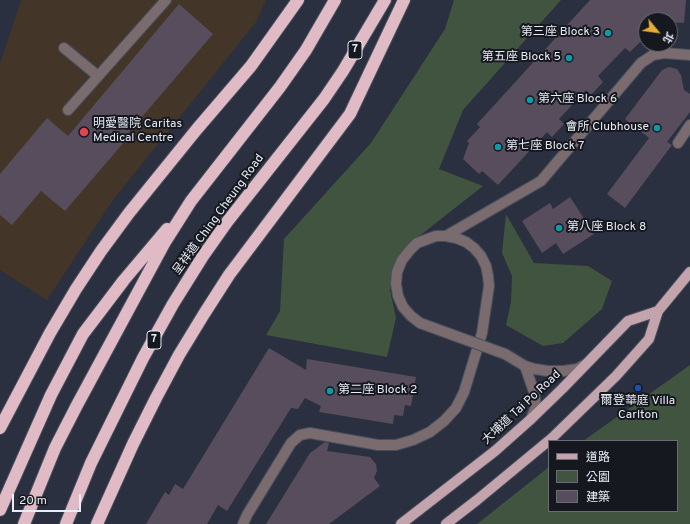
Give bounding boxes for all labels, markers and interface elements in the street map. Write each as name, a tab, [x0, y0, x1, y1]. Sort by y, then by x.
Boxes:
north arrow	[638, 12, 678, 52]
place label: 第三座 Block 3	[521, 26, 600, 40]
marker: 第三座 Block 3	[603, 28, 613, 38]
text: 北	[659, 29, 676, 46]
road number: 7	[348, 41, 362, 59]
place label: 第五座 Block 5	[482, 51, 561, 65]
marker: 第五座 Block 5	[564, 53, 574, 63]
place label: 第六座 Block 6	[538, 93, 617, 107]
marker: 第六座 Block 6	[525, 95, 535, 105]
place label: 明愛醫院 Caritas Medical Centre	[93, 118, 182, 146]
place label: 會所 Clubhouse	[565, 121, 649, 135]
marker: 會所 Clubhouse	[652, 123, 662, 133]
marker: 明愛醫院 Caritas Medical Centre	[78, 126, 90, 138]
place label: 第七座 Block 7	[506, 140, 584, 154]
marker: 第七座 Block 7	[493, 142, 503, 152]
street label: 呈祥道 Ching Cheung Road	[171, 152, 267, 278]
place label: 第八座 Block 8	[567, 221, 646, 235]
marker: 第八座 Block 8	[554, 223, 564, 233]
road number: 7	[147, 331, 161, 349]
street label: 大埔道 Tai Po Road	[480, 368, 564, 448]
marker: 爾登華庭 Villa Carlton	[633, 383, 643, 393]
place label: 第二座 Block 2	[338, 384, 417, 398]
marker: 第二座 Block 2	[325, 386, 335, 396]
place label: 爾登華庭 Villa Carlton	[601, 395, 675, 423]
legend	[548, 440, 678, 512]
text: 道路	[586, 450, 610, 466]
text: 公園	[586, 470, 610, 486]
scale bar	[14, 486, 83, 512]
text: 建築	[586, 490, 610, 506]
text: 20 m	[19, 493, 47, 509]

